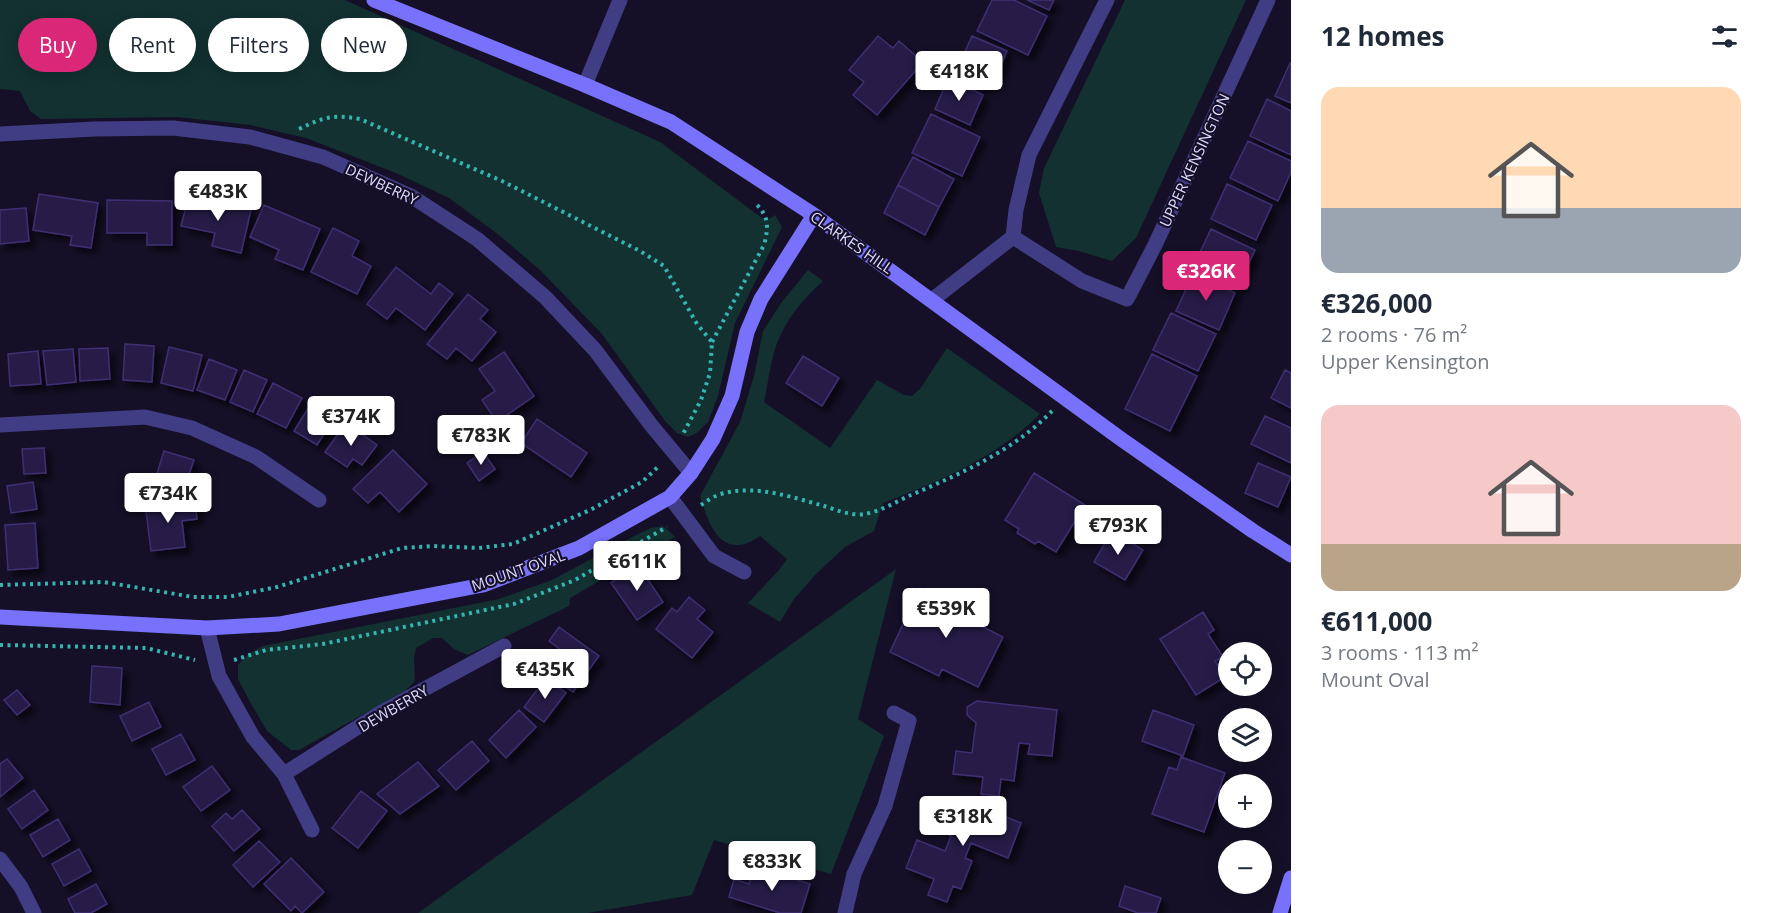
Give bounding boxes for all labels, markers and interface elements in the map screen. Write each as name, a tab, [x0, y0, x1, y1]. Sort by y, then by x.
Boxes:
chip: Buy	[18, 18, 97, 72]
chip: Rent	[109, 18, 196, 72]
chip: Filters	[208, 18, 309, 72]
chip: New	[321, 18, 407, 72]
text: 12 homes	[1321, 18, 1445, 54]
icon: filters	[1708, 20, 1741, 53]
pin: €418K	[917, 51, 1001, 102]
text: €418K	[929, 57, 989, 84]
street label: UPPER KENSINGTON	[1154, 90, 1234, 230]
icon: home	[1477, 126, 1585, 234]
street label: DEWBERRY	[342, 158, 422, 210]
pin: €483K	[176, 171, 260, 222]
text: €483K	[188, 177, 248, 204]
street label: CLARKES HILL	[807, 206, 897, 278]
pin: €326K	[1164, 251, 1248, 302]
text: €326K	[1176, 257, 1236, 284]
text: €326,000	[1321, 285, 1432, 321]
text: 2 rooms · 76 m²	[1321, 321, 1467, 348]
text: Upper Kensington	[1321, 348, 1490, 375]
pin: €374K	[309, 396, 393, 447]
text: €374K	[321, 402, 381, 429]
pin: €783K	[439, 415, 523, 466]
text: €783K	[451, 421, 511, 448]
icon: home	[1477, 444, 1585, 552]
pin: €734K	[126, 473, 210, 524]
text: €734K	[138, 479, 198, 506]
pin: €793K	[1076, 505, 1160, 556]
text: €793K	[1088, 511, 1148, 538]
pin: €611K	[595, 541, 679, 592]
street label: MOUNT OVAL	[469, 545, 567, 595]
text: €611K	[607, 547, 667, 574]
pin: €539K	[904, 588, 988, 639]
text: €539K	[916, 594, 976, 621]
text: €611,000	[1321, 603, 1432, 639]
text: 3 rooms · 113 m²	[1321, 639, 1479, 666]
map controls	[1218, 642, 1272, 894]
button: locate	[1218, 642, 1272, 696]
pin: €435K	[503, 649, 587, 700]
text: €435K	[515, 655, 575, 682]
text: Mount Oval	[1321, 666, 1430, 693]
street label: DEWBERRY	[354, 680, 432, 736]
button: layers	[1218, 708, 1272, 762]
button: +	[1218, 774, 1272, 828]
pin: €318K	[921, 796, 1005, 847]
text: €318K	[933, 802, 993, 829]
button: −	[1218, 840, 1272, 894]
pin: €833K	[730, 841, 814, 892]
text: €833K	[742, 847, 802, 874]

